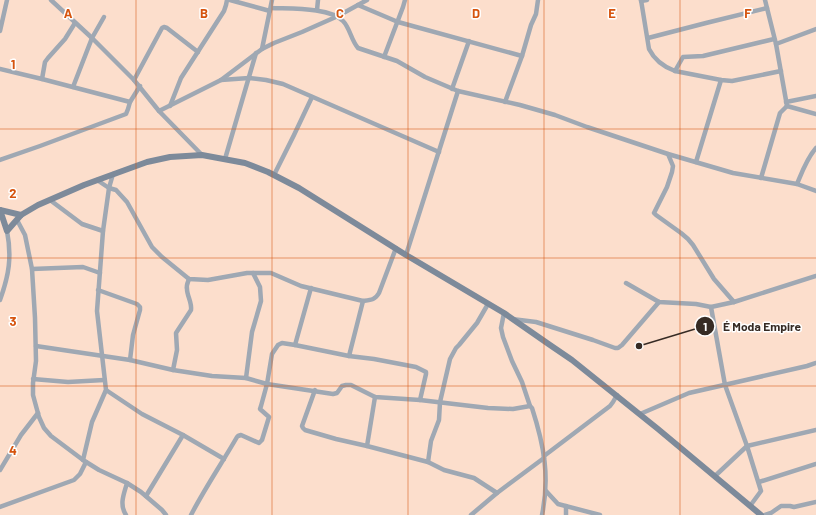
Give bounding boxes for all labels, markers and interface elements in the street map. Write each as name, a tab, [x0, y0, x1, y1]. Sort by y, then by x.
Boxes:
text: A	[64, 5, 73, 21]
text: B	[200, 5, 208, 21]
text: C	[336, 5, 344, 21]
text: D	[472, 5, 480, 21]
text: E	[608, 5, 616, 21]
text: F	[744, 5, 752, 21]
text: 1	[11, 56, 15, 72]
text: 2	[9, 185, 17, 201]
text: 3	[9, 313, 17, 329]
callout: É Moda Empire	[695, 314, 809, 338]
text: 1	[703, 319, 707, 333]
text: É Moda Empire	[723, 319, 801, 333]
text: 4	[9, 442, 17, 458]

